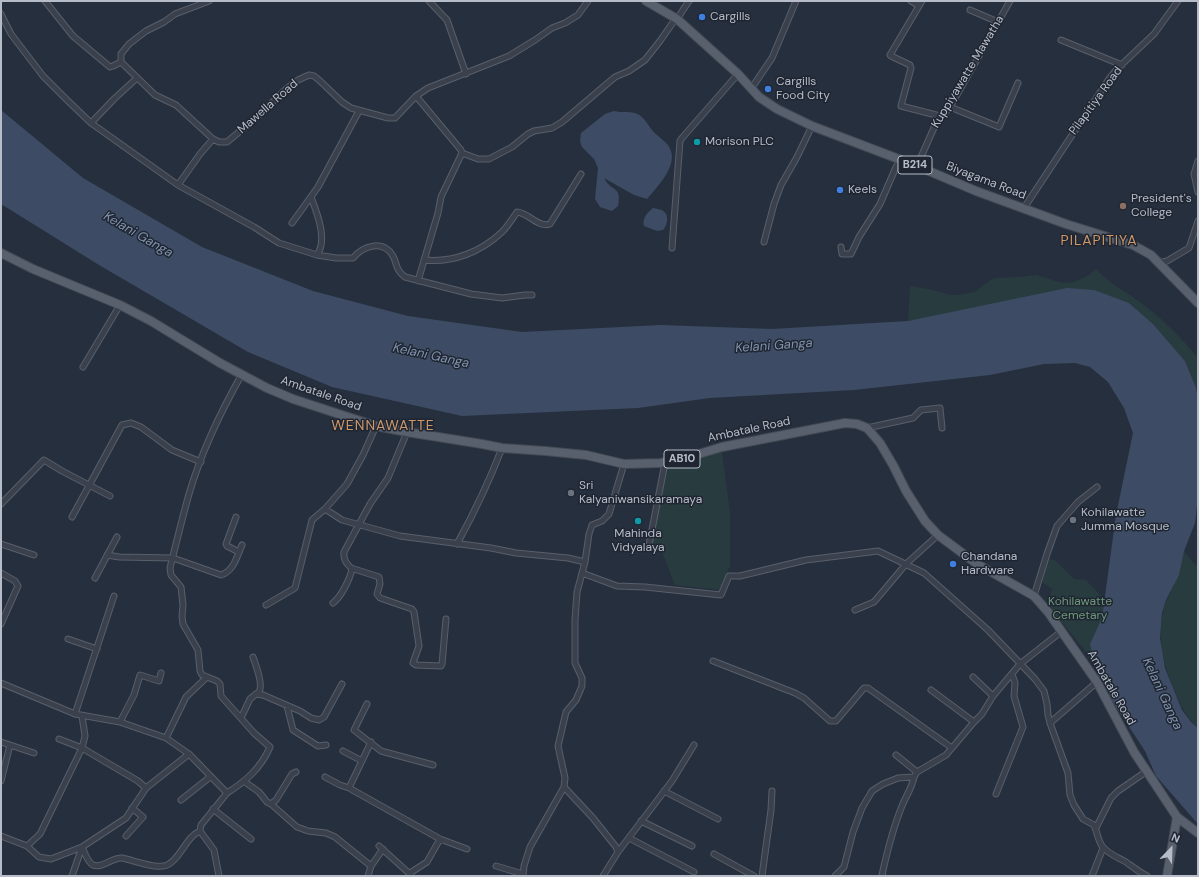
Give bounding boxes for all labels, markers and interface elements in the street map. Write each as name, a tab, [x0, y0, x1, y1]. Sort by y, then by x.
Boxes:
place label: Cargills	[710, 10, 750, 24]
marker: Cargills	[697, 12, 707, 22]
street label: Kuppiyawatte Mawatha	[929, 13, 1007, 131]
street label: Pilapitiya Road	[1066, 64, 1126, 138]
place label: Cargills Food City	[776, 75, 830, 103]
street label: Mawella Road	[235, 77, 301, 137]
marker: Cargills Food City	[763, 84, 773, 94]
place label: Morison PLC	[705, 135, 774, 149]
marker: Morison PLC	[692, 137, 702, 147]
road number: B214	[898, 156, 932, 174]
street label: Biyagama Road	[944, 159, 1028, 203]
place label: Keels	[848, 183, 877, 197]
marker: Keels	[835, 185, 845, 195]
place label: President's College	[1131, 192, 1192, 220]
marker: President's College	[1118, 201, 1128, 211]
water label: Kelani Ganga	[100, 209, 176, 261]
district label: PILAPITIYA	[1061, 233, 1137, 249]
water label: Kelani Ganga	[735, 336, 813, 356]
water label: Kelani Ganga	[391, 340, 471, 372]
street label: Ambatale Road	[279, 373, 363, 415]
street label: Ambatale Road	[706, 414, 792, 446]
district label: WENNAWATTE	[331, 418, 435, 434]
road number: AB10	[664, 450, 700, 468]
place label: Sri Kalyaniwansikaramaya	[579, 479, 702, 507]
marker: Sri Kalyaniwansikaramaya	[566, 488, 576, 498]
place label: Kohilawatte Jumma Mosque	[1081, 506, 1169, 534]
marker: Kohilawatte Jumma Mosque	[1068, 515, 1078, 525]
marker: Mahinda Vidyalaya	[633, 516, 643, 526]
place label: Mahinda Vidyalaya	[611, 527, 665, 555]
place label: Chandana Hardware	[961, 550, 1017, 578]
marker: Chandana Hardware	[948, 559, 958, 569]
park label: Kohilawatte Cemetary	[1048, 595, 1112, 623]
street label: Ambatale Road	[1084, 648, 1138, 728]
water label: Kelani Ganga	[1139, 655, 1185, 733]
north arrow	[1151, 829, 1191, 869]
text: N	[1169, 830, 1182, 846]

